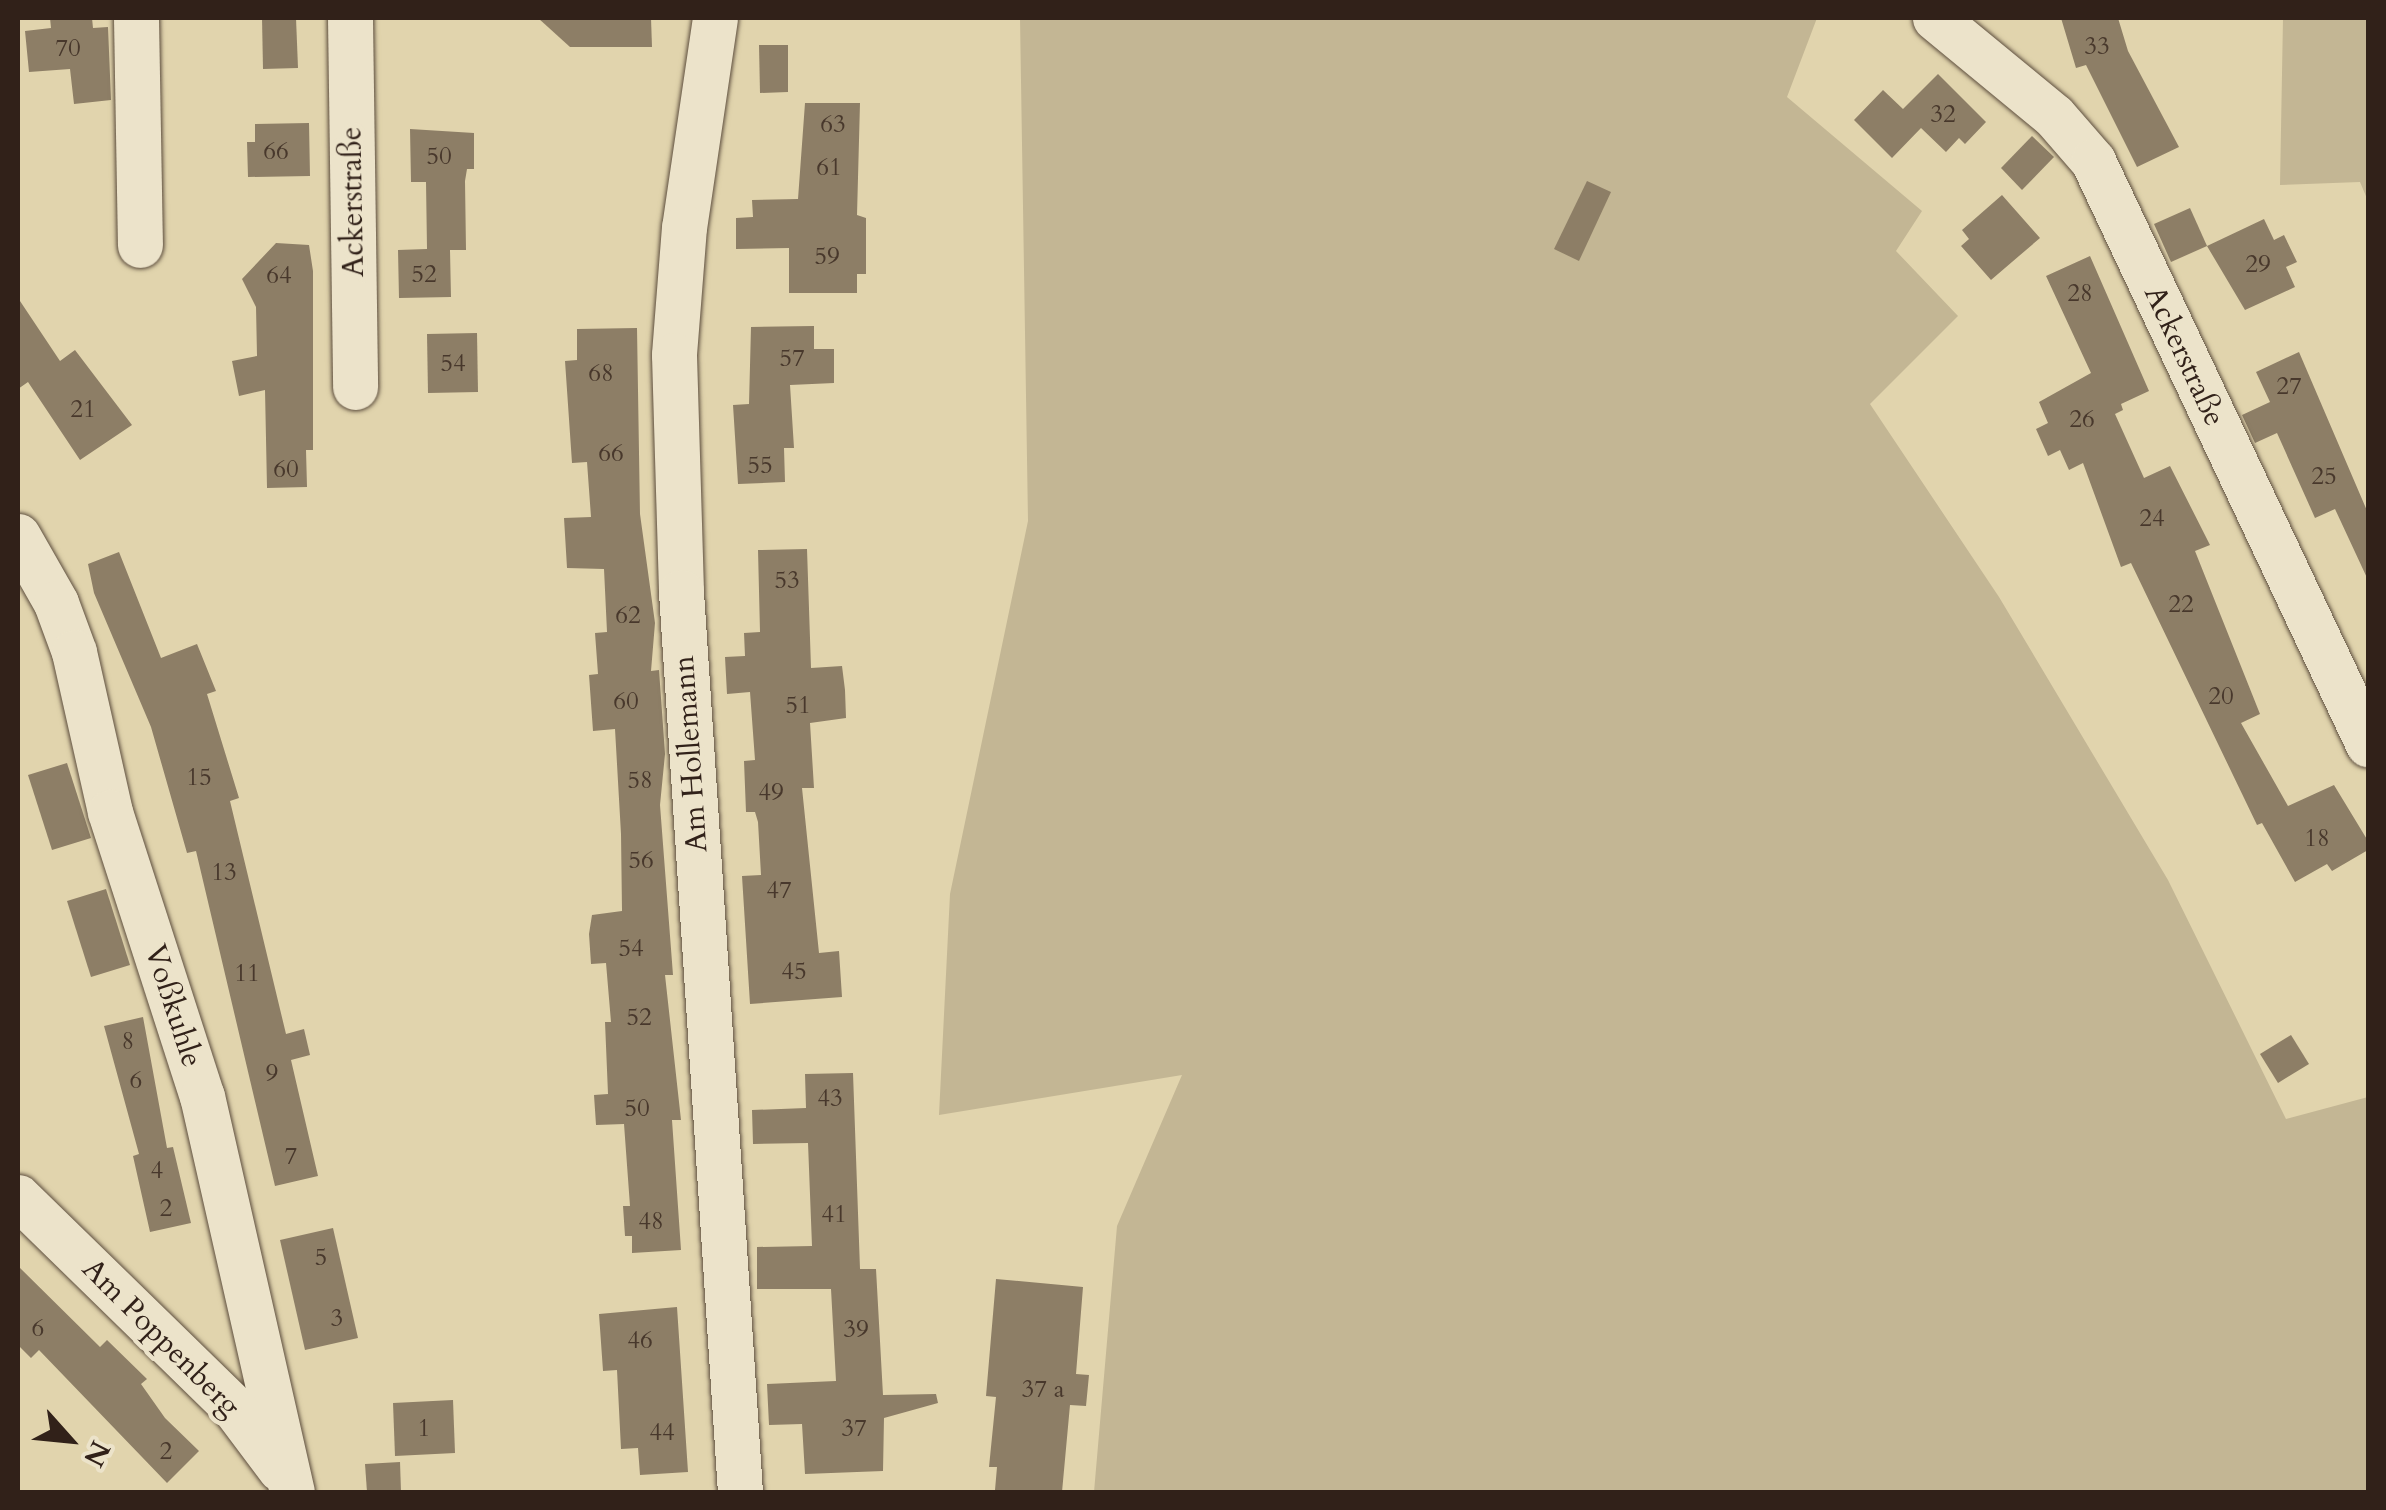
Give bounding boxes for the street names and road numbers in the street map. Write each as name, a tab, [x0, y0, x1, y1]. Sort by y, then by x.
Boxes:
street label: Ackerstraße	[334, 126, 372, 278]
street label: Ackerstraße	[2136, 280, 2232, 432]
street label: Am Hollemann	[666, 654, 716, 854]
street label: Voßkuhle	[136, 940, 210, 1072]
street label: Am Poppenberg	[74, 1251, 248, 1425]

